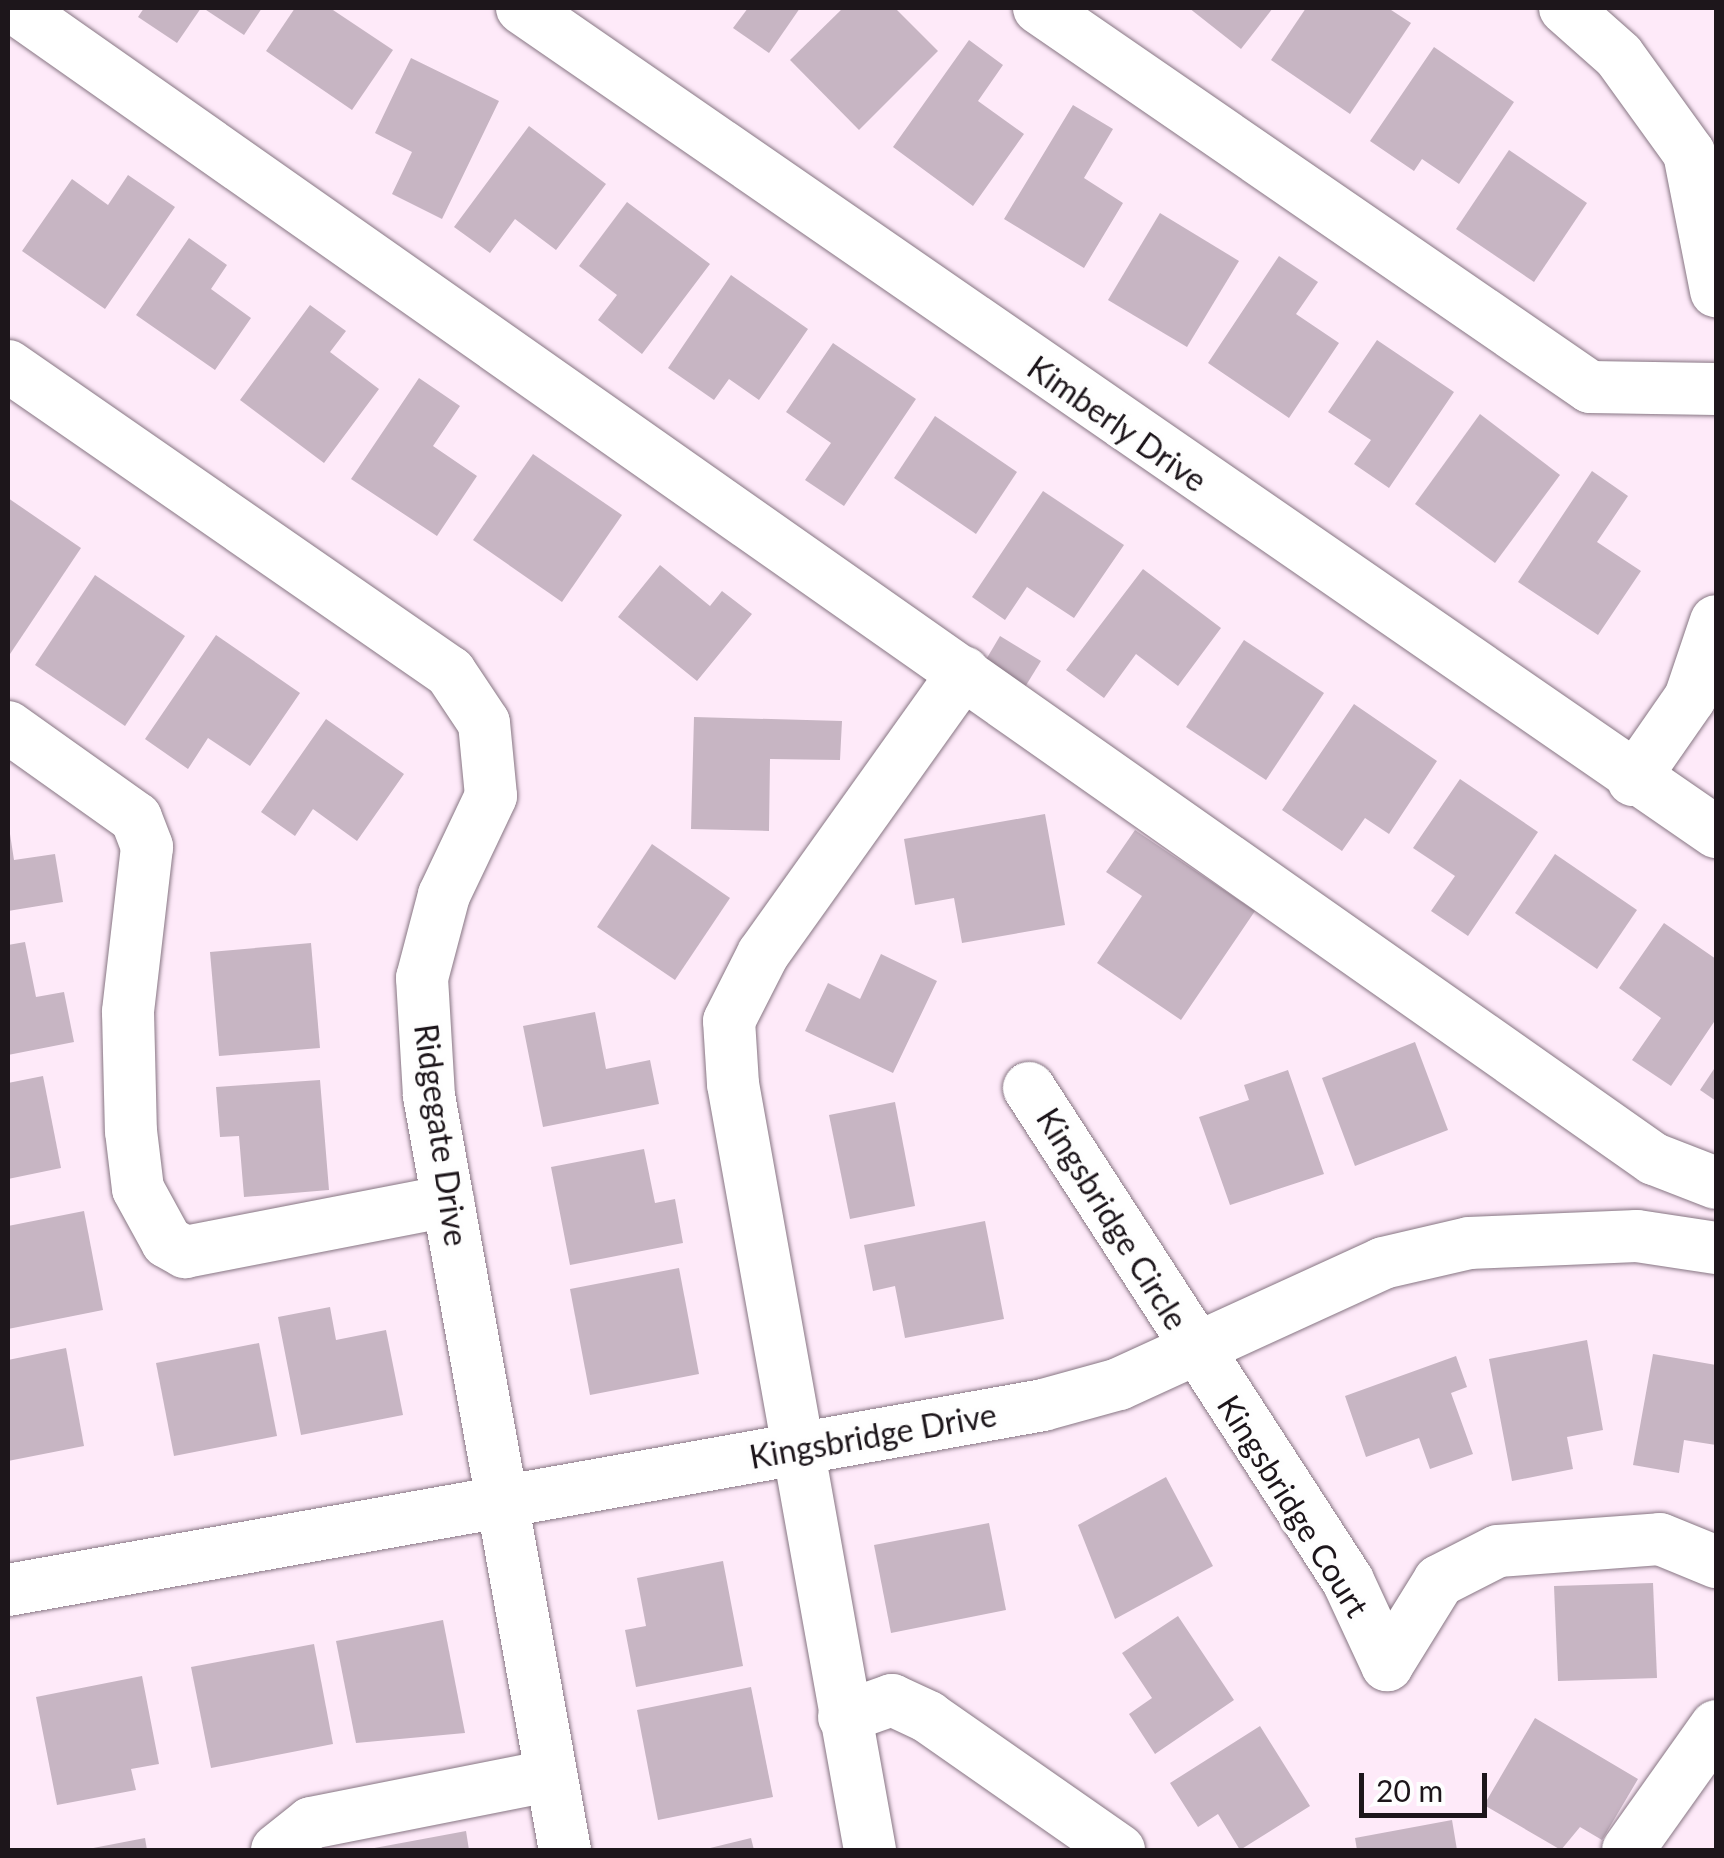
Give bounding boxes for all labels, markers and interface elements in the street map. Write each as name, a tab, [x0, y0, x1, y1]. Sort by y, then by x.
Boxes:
street label: Kimberly Drive	[1020, 348, 1214, 500]
street label: Ridgegate Drive	[406, 1022, 476, 1248]
street label: Kingsbridge Circle	[1029, 1101, 1195, 1337]
street label: Kingsbridge Court	[1209, 1388, 1377, 1624]
street label: Kingsbridge Drive	[746, 1395, 1000, 1477]
scale bar	[1364, 1753, 1492, 1815]
text: 20 m	[1376, 1772, 1443, 1808]

